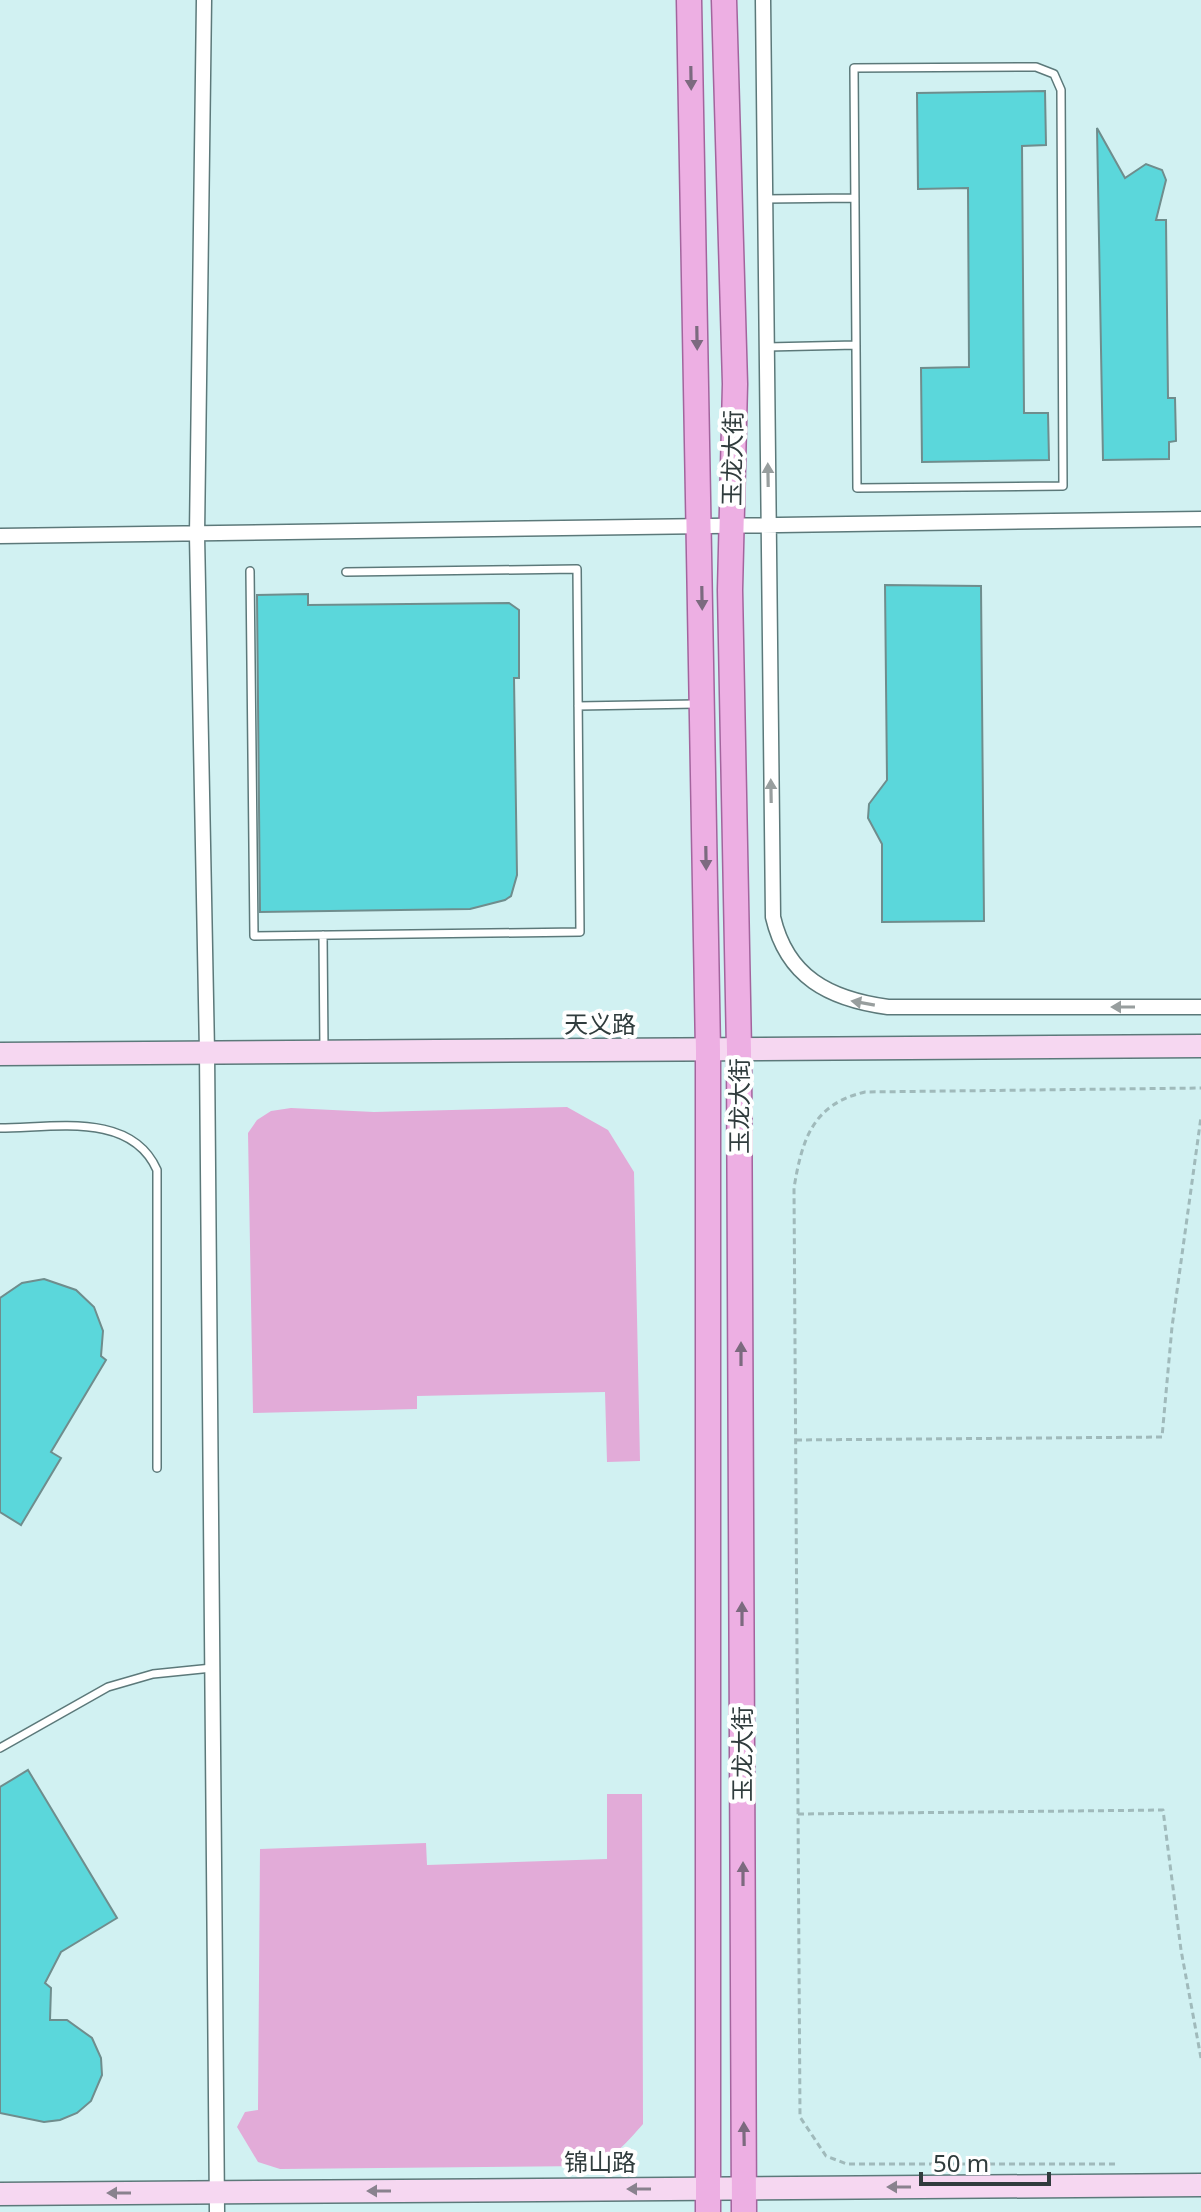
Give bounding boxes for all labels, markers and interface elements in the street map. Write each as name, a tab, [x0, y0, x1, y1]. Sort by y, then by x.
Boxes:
one-way arrow	[685, 66, 697, 91]
one-way arrow	[691, 326, 703, 351]
street label: 玉龙大街	[714, 410, 749, 506]
one-way arrow	[762, 462, 774, 487]
one-way arrow	[696, 586, 708, 611]
one-way arrow	[765, 778, 777, 803]
one-way arrow	[699, 846, 712, 871]
one-way arrow	[851, 997, 876, 1009]
one-way arrow	[1110, 1001, 1135, 1013]
street label: 天义路	[564, 1007, 636, 1040]
street label: 玉龙大街	[722, 1058, 755, 1154]
one-way arrow	[735, 1341, 747, 1366]
one-way arrow	[736, 1601, 748, 1626]
street label: 玉龙大街	[725, 1706, 758, 1802]
one-way arrow	[737, 1861, 749, 1886]
one-way arrow	[738, 2121, 750, 2146]
scale bar	[921, 2136, 1049, 2186]
street label: 锦山路	[564, 2145, 636, 2178]
text: 50 m	[933, 2146, 989, 2179]
one-way arrow	[886, 2181, 911, 2193]
one-way arrow	[626, 2183, 651, 2195]
one-way arrow	[366, 2185, 391, 2197]
one-way arrow	[106, 2187, 131, 2199]

